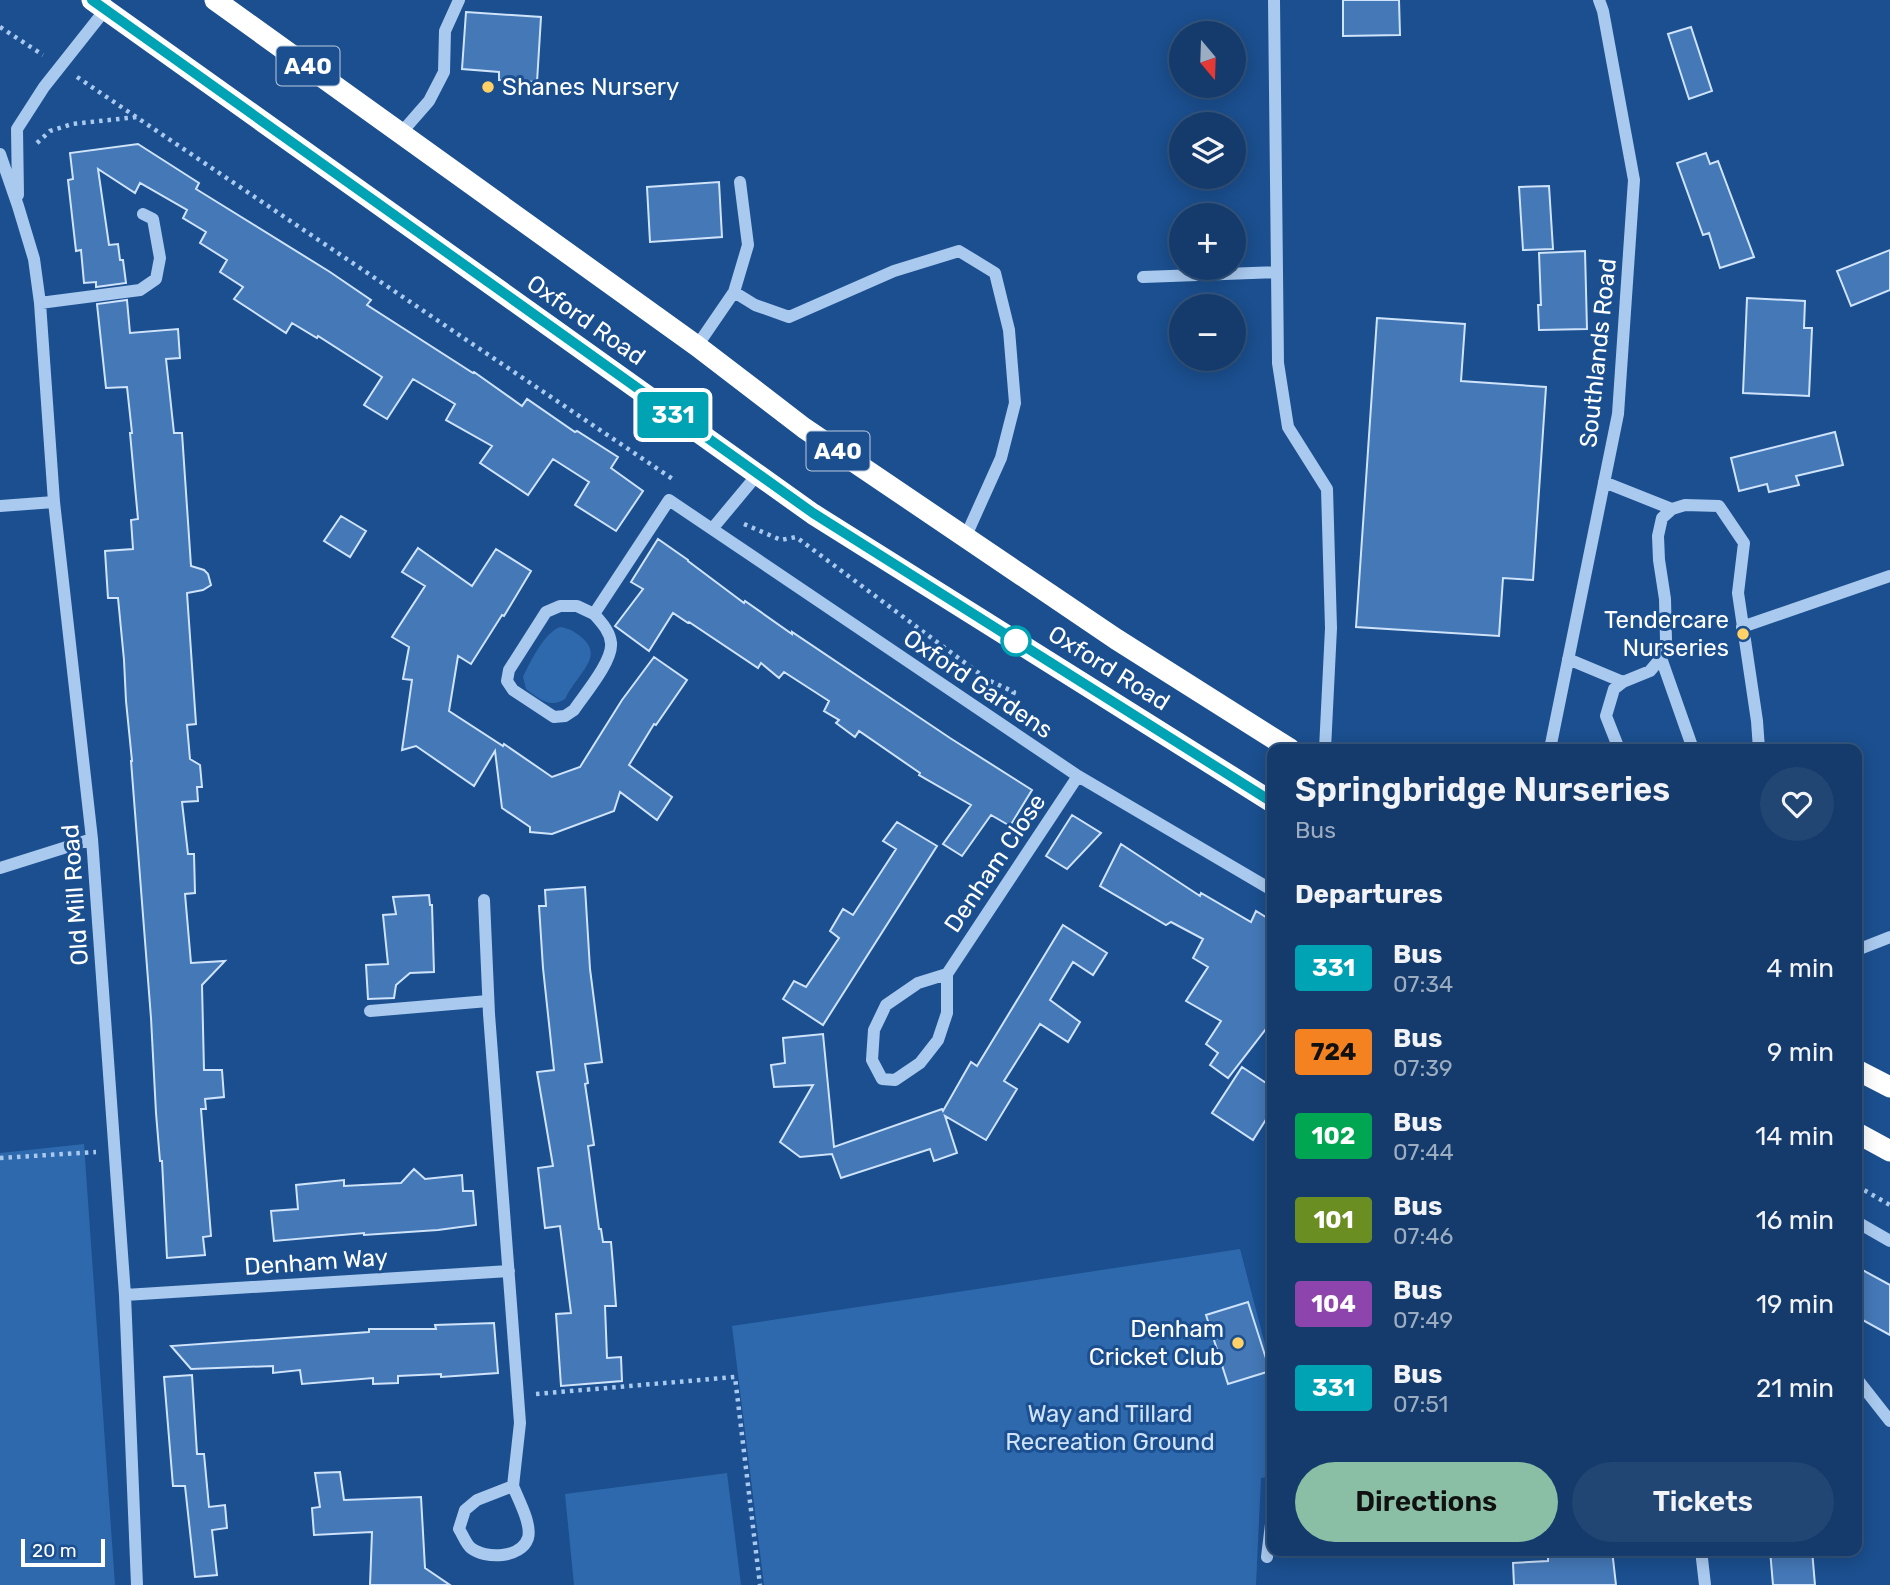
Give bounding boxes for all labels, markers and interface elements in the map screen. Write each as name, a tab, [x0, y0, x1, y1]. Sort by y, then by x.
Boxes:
north arrow	[1169, 21, 1246, 98]
map controls	[1169, 21, 1246, 371]
road number: A40	[276, 46, 340, 86]
place label: Shanes Nursery	[502, 73, 679, 101]
marker: Shanes Nursery	[480, 79, 496, 95]
button: layers	[1169, 112, 1246, 189]
button: +	[1169, 203, 1246, 280]
street label: Southlands Road	[1574, 257, 1622, 449]
street label: Oxford Road	[522, 269, 650, 371]
button: −	[1169, 294, 1246, 371]
line badge: 331	[633, 392, 713, 438]
text: 331	[651, 401, 695, 429]
road number: A40	[806, 432, 870, 471]
place label: Tendercare Nurseries	[1604, 606, 1729, 662]
street label: Oxford Road	[1043, 620, 1175, 716]
street label: Oxford Gardens	[898, 624, 1058, 744]
unlabelled marker	[1001, 626, 1031, 656]
marker: Tendercare Nurseries	[1735, 626, 1751, 642]
button: heart	[1760, 767, 1834, 841]
text: Springbridge Nurseries	[1295, 770, 1670, 809]
street label: Denham Close	[938, 788, 1052, 938]
text: Bus	[1295, 816, 1336, 844]
street label: Old Mill Road	[56, 823, 94, 967]
text: Departures	[1295, 879, 1443, 910]
text: Bus	[1393, 939, 1442, 970]
text: 4 min	[1766, 953, 1834, 984]
text: 331	[1312, 954, 1355, 982]
text: 07:34	[1393, 970, 1453, 998]
text: Bus	[1393, 1023, 1442, 1054]
text: 9 min	[1767, 1037, 1834, 1068]
text: 724	[1311, 1038, 1356, 1066]
text: 07:39	[1393, 1054, 1453, 1082]
text: Bus	[1393, 1107, 1442, 1138]
text: 14 min	[1755, 1121, 1834, 1152]
text: 102	[1312, 1122, 1355, 1150]
text: 07:44	[1393, 1138, 1454, 1166]
text: Bus	[1393, 1191, 1442, 1222]
text: 16 min	[1756, 1205, 1834, 1236]
text: 101	[1313, 1206, 1354, 1234]
text: 07:46	[1393, 1222, 1453, 1250]
street label: Denham Way	[243, 1243, 389, 1281]
text: Bus	[1393, 1275, 1442, 1306]
text: 19 min	[1756, 1289, 1834, 1320]
text: 104	[1311, 1290, 1356, 1318]
text: 07:49	[1393, 1306, 1453, 1334]
place label: Denham Cricket Club	[1089, 1315, 1224, 1371]
marker: Denham Cricket Club	[1230, 1335, 1246, 1351]
text: Bus	[1393, 1359, 1442, 1390]
text: 21 min	[1756, 1373, 1834, 1404]
text: 331	[1312, 1374, 1355, 1402]
text: 07:51	[1393, 1390, 1448, 1418]
park label: Way and Tillard Recreation Ground	[1005, 1400, 1215, 1456]
button: Directions	[1295, 1462, 1558, 1542]
button: Tickets	[1572, 1462, 1834, 1542]
scale bar	[21, 1536, 105, 1568]
text: 20 m	[32, 1539, 77, 1562]

